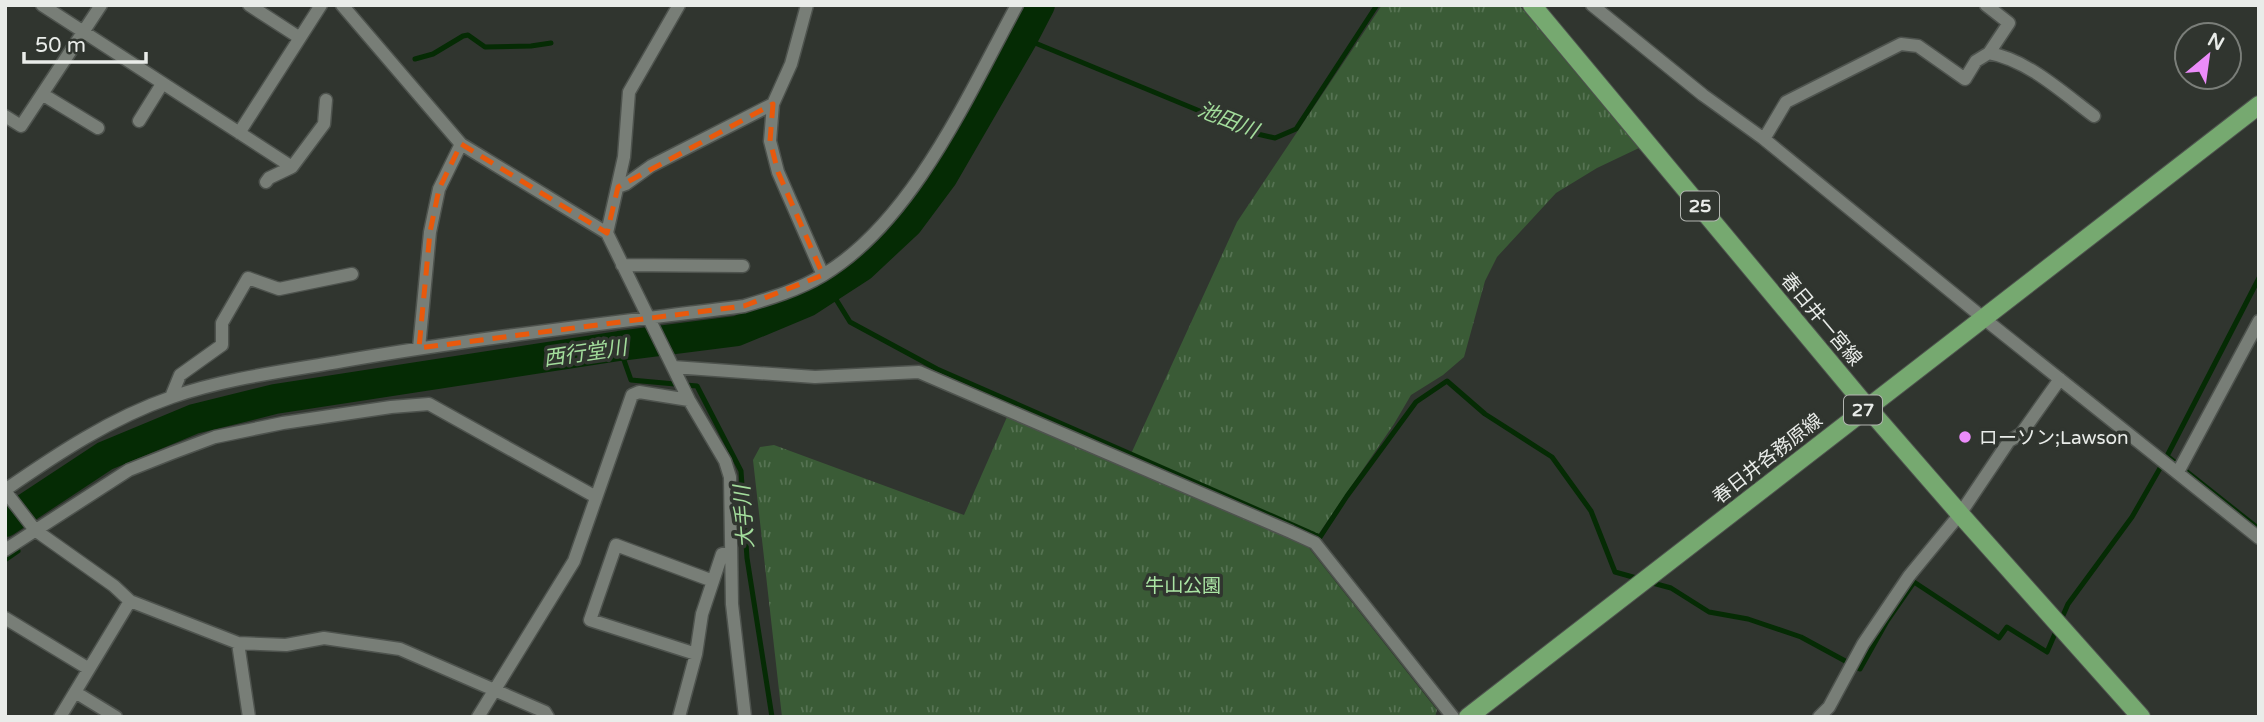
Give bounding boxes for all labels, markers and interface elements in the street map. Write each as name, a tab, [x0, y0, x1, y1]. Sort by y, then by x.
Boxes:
scale bar	[24, 21, 147, 65]
north arrow	[2173, 21, 2243, 91]
text: N	[2204, 29, 2228, 55]
text: 50 m	[35, 33, 86, 58]
water label: 池田川	[1194, 97, 1264, 145]
road number: 25	[1681, 191, 1719, 220]
street label: 春日井一宮線	[1776, 269, 1866, 370]
water label: 西行堂川	[542, 335, 630, 372]
road number: 27	[1844, 396, 1882, 424]
street label: 春日井各務原線	[1708, 409, 1827, 508]
place label: ローソン;Lawson	[1979, 427, 2129, 449]
marker: ローソン;Lawson	[1957, 429, 1973, 445]
water label: 大手川	[730, 483, 759, 549]
park label: 牛山公園	[1145, 575, 1221, 597]

